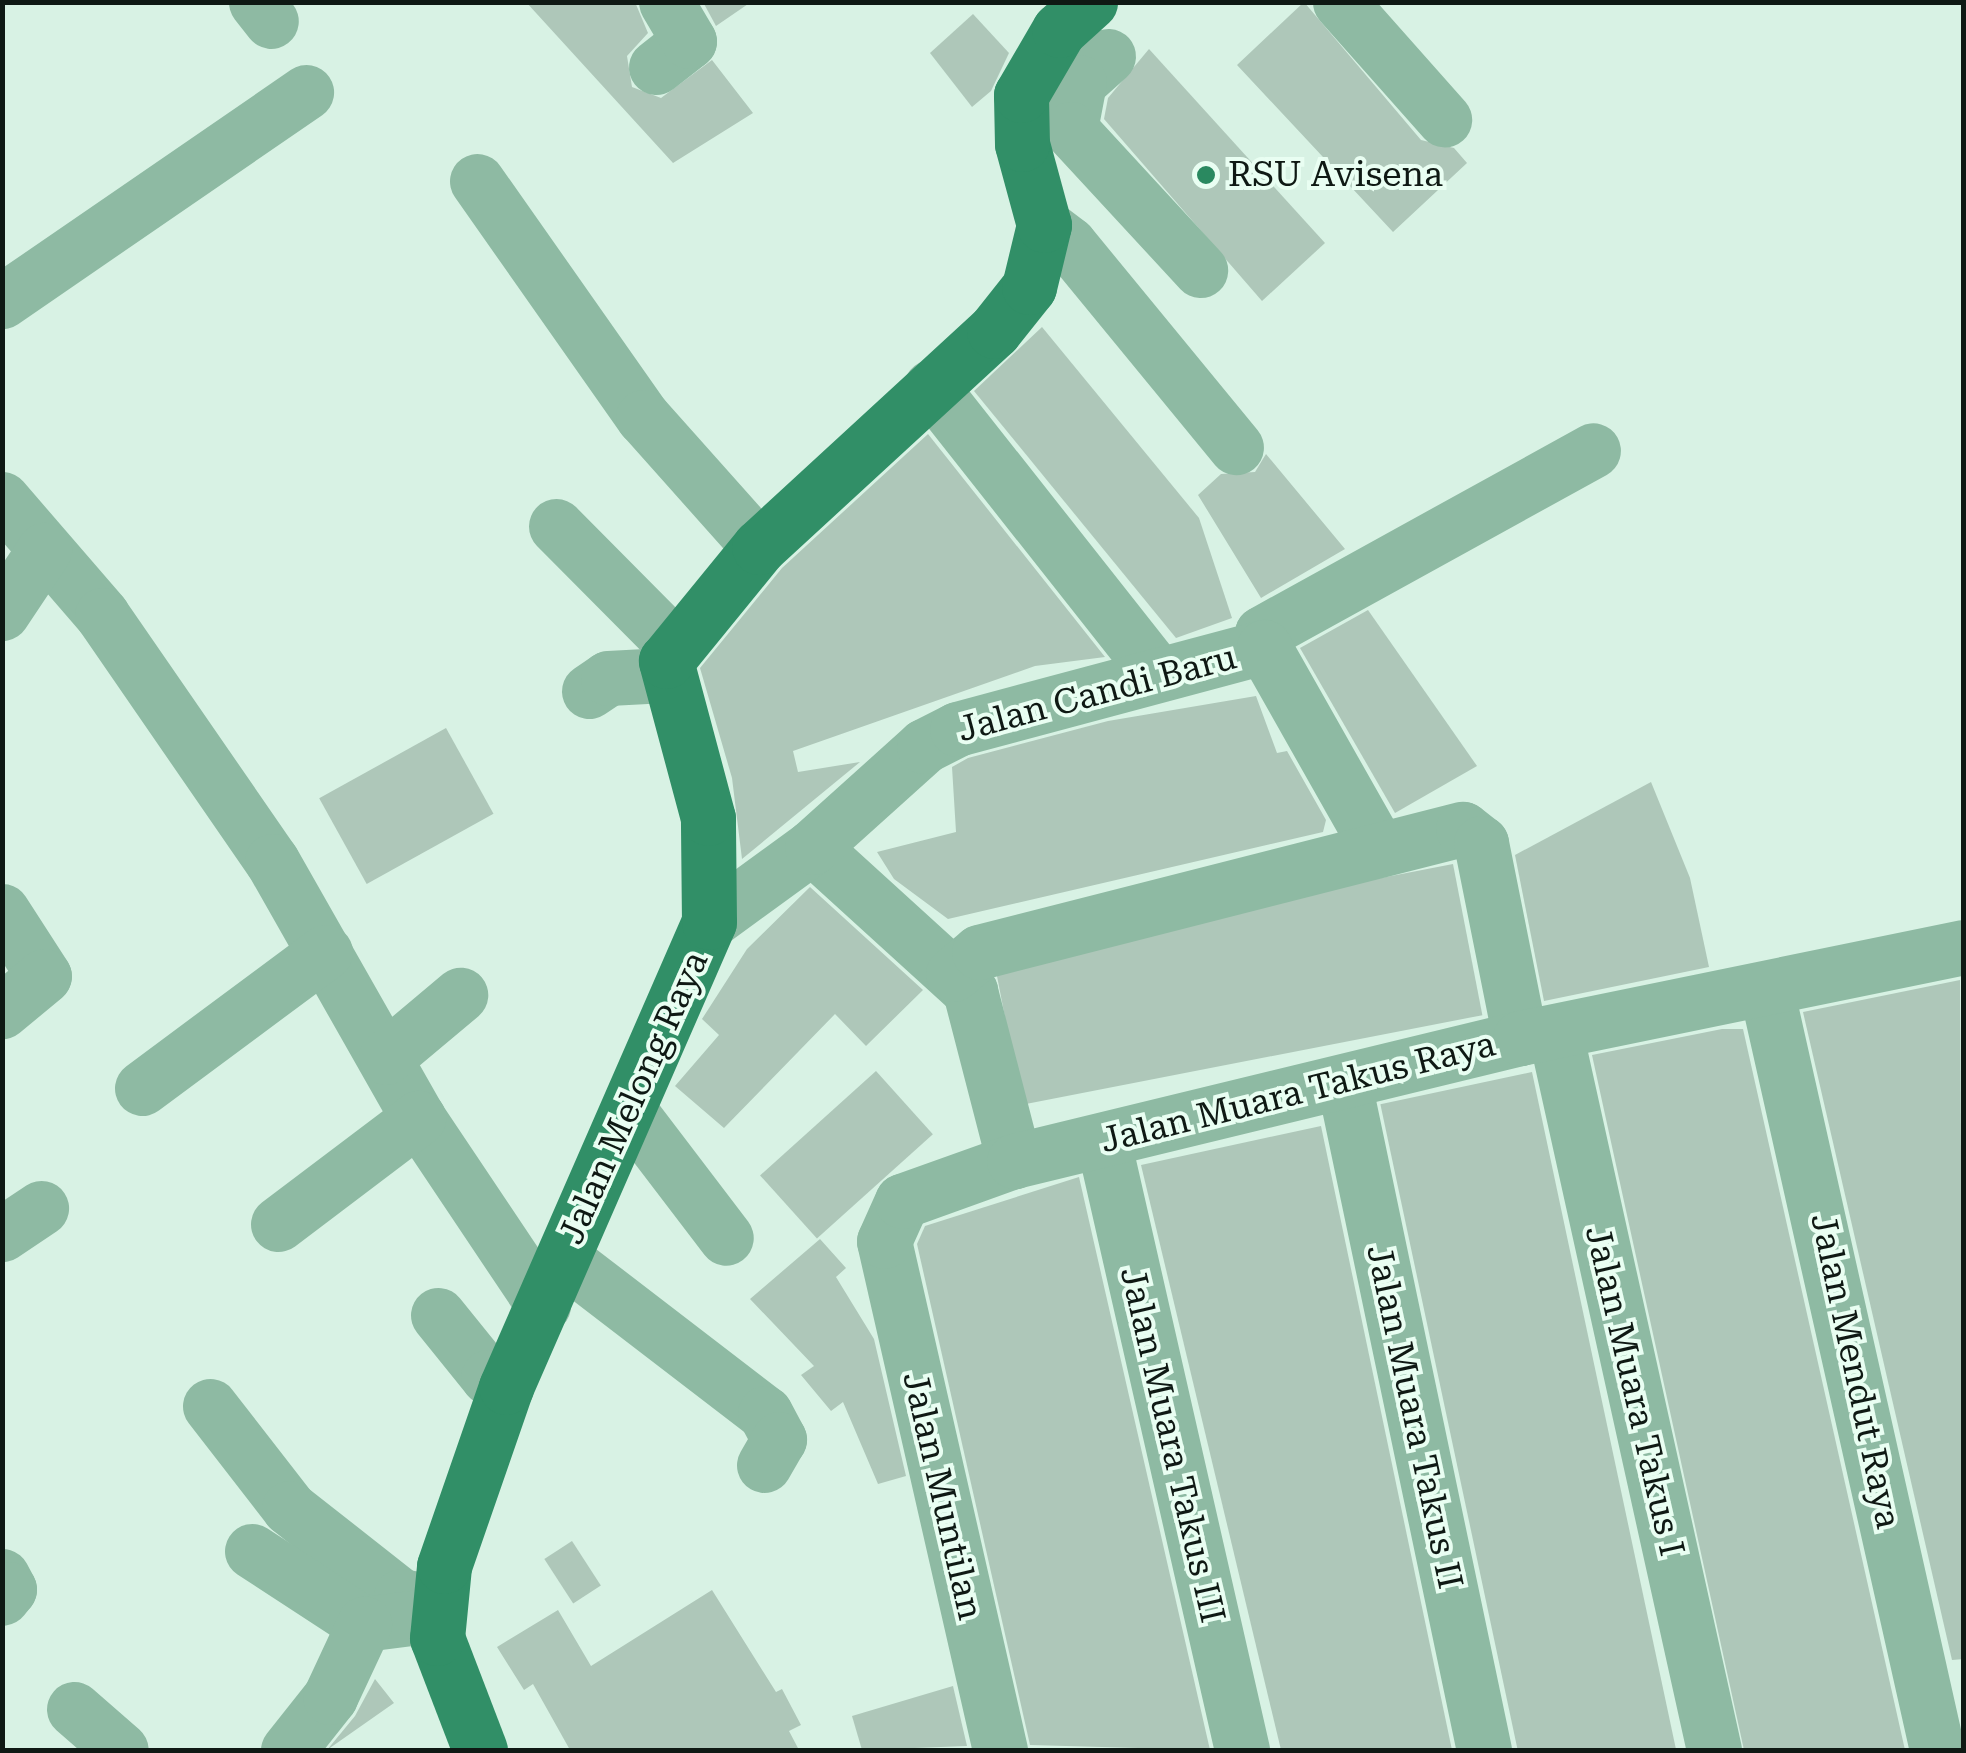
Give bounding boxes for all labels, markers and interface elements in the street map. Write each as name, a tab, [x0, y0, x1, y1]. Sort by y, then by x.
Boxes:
place label: RSU Avisena	[1228, 154, 1443, 196]
marker: RSU Avisena	[1193, 162, 1219, 188]
street label: Jalan Candi Baru	[953, 637, 1241, 751]
street label: Jalan Melong Raya	[551, 945, 717, 1251]
street label: Jalan Muara Takus Raya	[1096, 1024, 1500, 1162]
street label: Jalan Mendut Raya	[1801, 1210, 1909, 1532]
street label: Jalan Muara Takus I	[1576, 1222, 1692, 1560]
street label: Jalan Muara Takus II	[1357, 1241, 1471, 1593]
street label: Jalan Muara Takus III	[1111, 1263, 1233, 1627]
street label: Jalan Muntilan	[893, 1368, 991, 1624]

